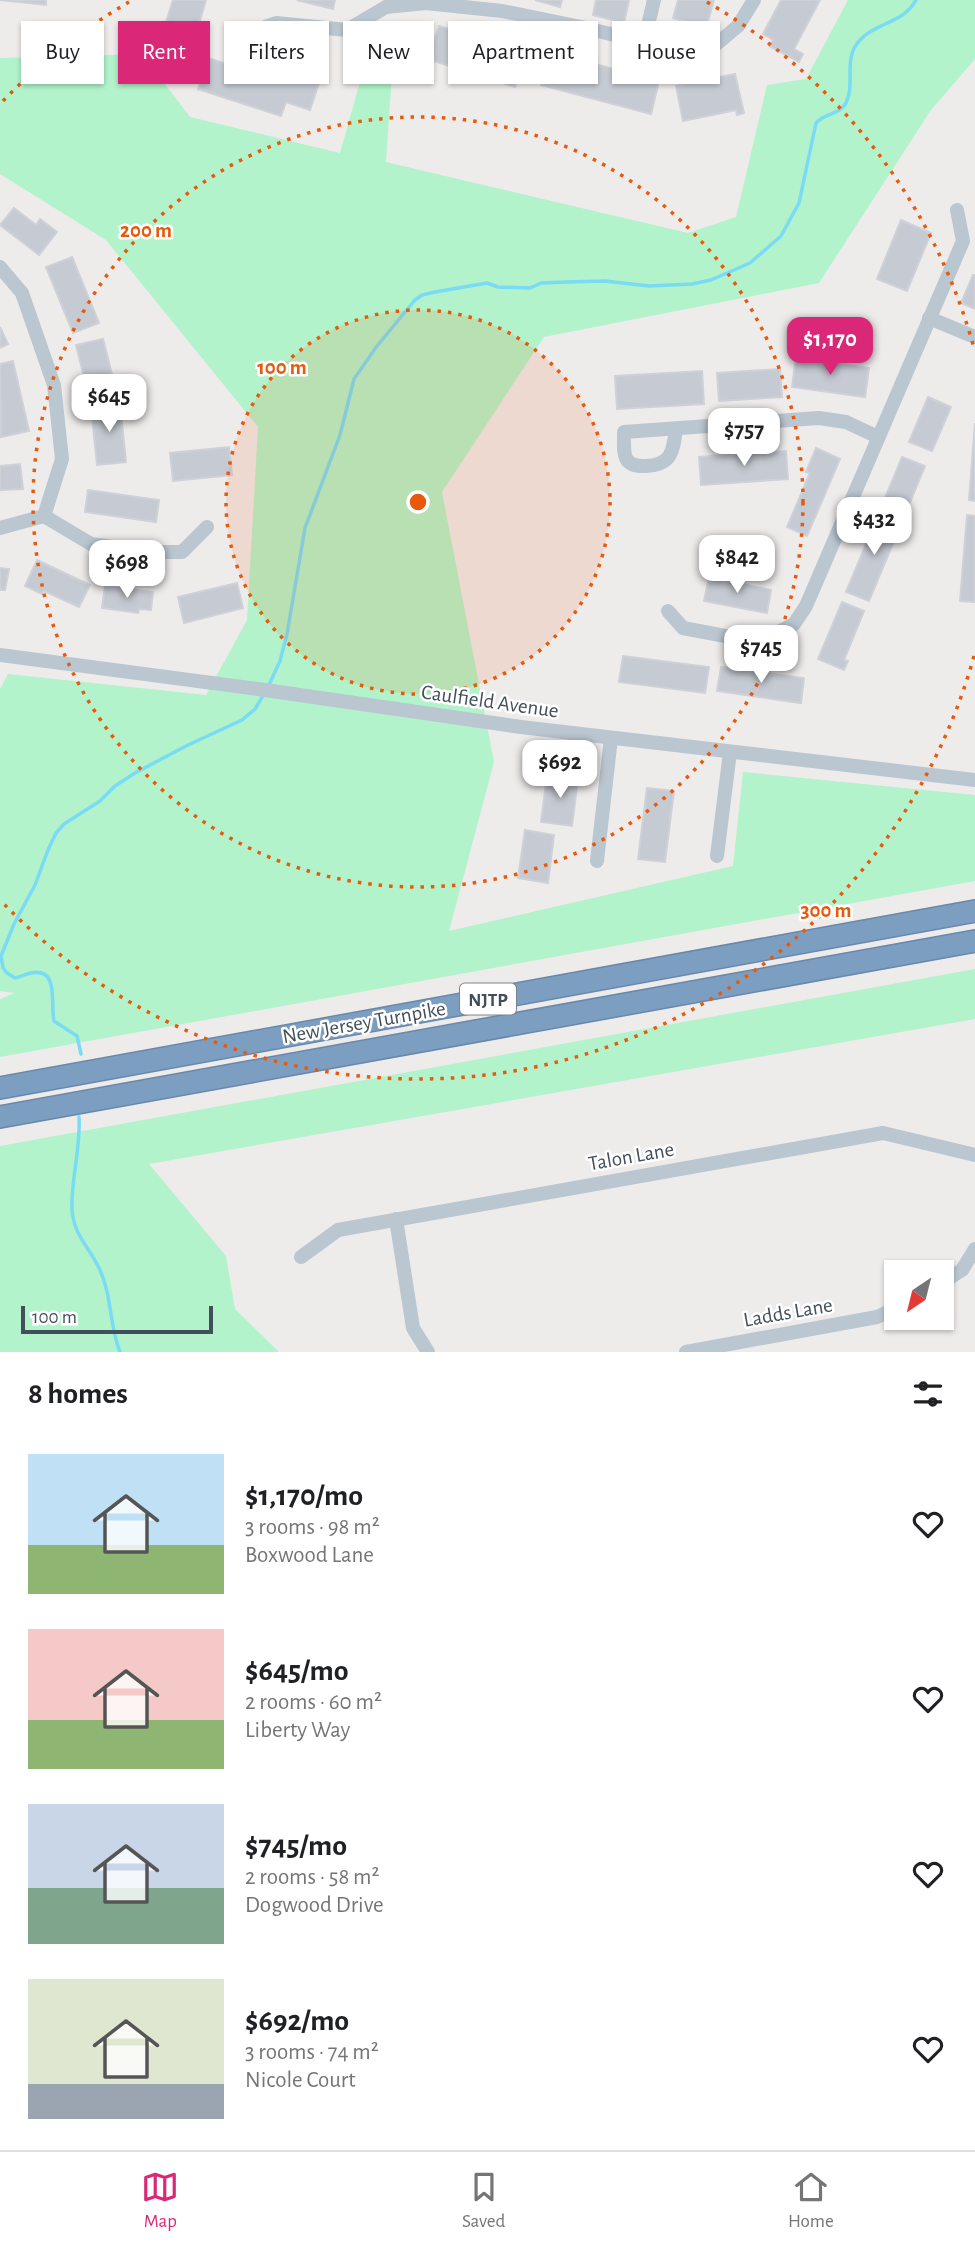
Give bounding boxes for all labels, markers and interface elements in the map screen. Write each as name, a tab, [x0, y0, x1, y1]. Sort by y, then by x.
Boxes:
chip: Buy	[21, 21, 104, 84]
chip: Rent	[118, 21, 210, 84]
chip: Filters	[224, 21, 329, 84]
chip: New	[343, 21, 434, 84]
chip: Apartment	[448, 21, 598, 84]
chip: House	[612, 21, 720, 84]
text: 200 m	[120, 220, 172, 241]
pin: $1,170	[773, 318, 887, 377]
text: $1,170	[803, 328, 857, 351]
text: 100 m	[257, 357, 307, 378]
pin: $645	[68, 374, 150, 434]
text: $645	[88, 385, 130, 408]
pin: $757	[703, 408, 785, 468]
text: $757	[724, 419, 764, 442]
centre of rings	[406, 490, 430, 514]
pin: $432	[833, 498, 915, 557]
text: $432	[853, 508, 895, 531]
pin: $842	[696, 536, 778, 595]
pin: $698	[86, 540, 168, 600]
text: $842	[715, 546, 759, 569]
text: $698	[105, 551, 149, 574]
pin: $745	[720, 626, 802, 685]
text: $745	[740, 636, 782, 659]
street label: Caulfield Avenue	[420, 681, 560, 722]
pin: $692	[519, 740, 601, 800]
text: $692	[538, 751, 582, 774]
text: 300 m	[800, 900, 852, 921]
road number: NJTP	[460, 984, 516, 1015]
street label: New Jersey Turnpike	[281, 998, 447, 1047]
street label: Talon Lane	[586, 1139, 676, 1174]
north arrow	[884, 1260, 954, 1330]
map controls	[884, 1260, 954, 1330]
street label: Ladds Lane	[742, 1294, 834, 1331]
scale bar	[21, 1303, 214, 1335]
text: 100 m	[32, 1308, 77, 1327]
icon: filters	[909, 1375, 947, 1413]
text: 8 homes	[28, 1379, 128, 1409]
text: $1,170/mo	[245, 1481, 363, 1511]
icon: home	[84, 1482, 168, 1566]
icon: heart	[909, 1505, 947, 1543]
text: 3 rooms · 98 m²	[245, 1516, 380, 1539]
text: Boxwood Lane	[245, 1544, 374, 1567]
text: $645/mo	[245, 1656, 349, 1686]
icon: home	[84, 1657, 168, 1741]
icon: heart	[909, 1680, 947, 1718]
text: 2 rooms · 60 m²	[245, 1691, 382, 1714]
text: Liberty Way	[245, 1719, 350, 1742]
text: $745/mo	[245, 1831, 347, 1861]
icon: home	[84, 1832, 168, 1916]
icon: heart	[909, 1855, 947, 1893]
text: 2 rooms · 58 m²	[245, 1866, 380, 1889]
text: Dogwood Drive	[245, 1894, 384, 1917]
text: $692/mo	[245, 2006, 349, 2036]
icon: home	[84, 2007, 168, 2091]
icon: heart	[909, 2030, 947, 2068]
text: 3 rooms · 74 m²	[245, 2041, 379, 2064]
text: Nicole Court	[245, 2069, 356, 2092]
tab: Map	[141, 2168, 179, 2233]
tab: Saved	[462, 2168, 505, 2233]
tab: Home	[788, 2168, 834, 2233]

